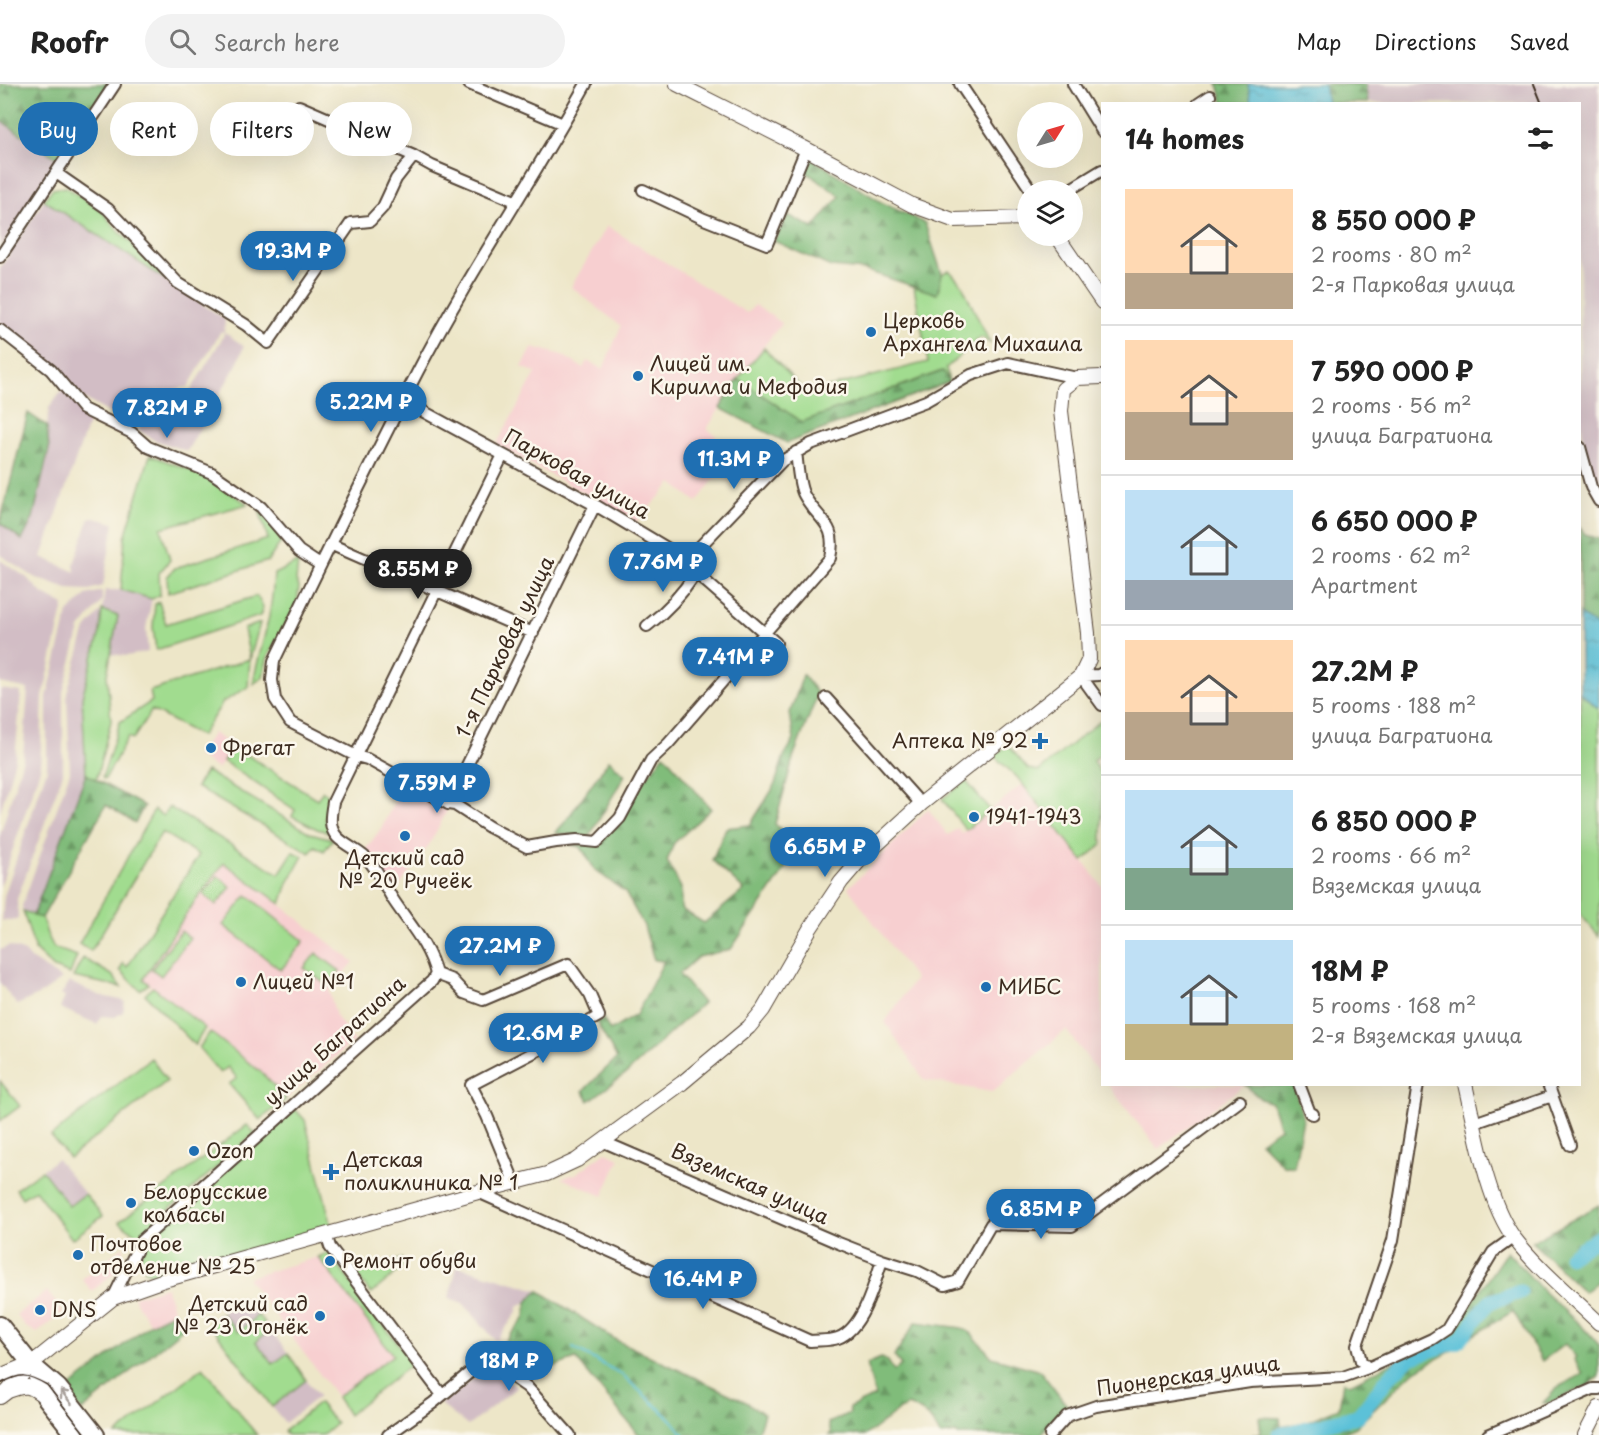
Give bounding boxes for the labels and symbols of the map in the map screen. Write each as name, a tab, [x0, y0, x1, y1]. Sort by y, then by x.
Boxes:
north arrow	[1017, 102, 1083, 168]
pin: 19.3M ₽	[238, 231, 348, 282]
place label: Церковь Архангела Михаила	[883, 305, 1083, 358]
marker: Церковь Архангела Михаила	[864, 325, 878, 339]
place label: Лицей им. Кирилла и Мефодия	[650, 348, 848, 401]
marker: Лицей им. Кирилла и Мефодия	[631, 369, 645, 383]
pin: 5.22M ₽	[316, 382, 426, 433]
pin: 7.82M ₽	[112, 388, 222, 439]
street label: Парковая улица	[499, 421, 656, 526]
pin: 11.3M ₽	[679, 439, 789, 490]
pin: 7.76M ₽	[608, 542, 718, 593]
pin: 8.55M ₽	[363, 549, 473, 600]
street label: 1-я Парковая улица	[447, 550, 561, 742]
pin: 7.41M ₽	[680, 637, 790, 688]
place label: Аптека № 92	[892, 725, 1028, 755]
place label: Фрегат	[223, 732, 295, 762]
marker: Аптека № 92	[1033, 734, 1047, 748]
marker: Фрегат	[204, 741, 218, 755]
pin: 7.59M ₽	[382, 763, 492, 814]
place label: 1941-1943	[986, 801, 1082, 831]
marker: 1941-1943	[967, 810, 981, 824]
pin: 6.65M ₽	[770, 827, 880, 878]
marker: Детский сад № 20 Ручеёк	[398, 829, 412, 843]
place label: Детский сад № 20 Ручеёк	[338, 842, 472, 895]
pin: 27.2M ₽	[445, 926, 555, 977]
place label: Лицей №1	[253, 966, 354, 996]
street label: улица Багратиона	[257, 968, 412, 1112]
place label: МИБС	[998, 971, 1062, 1001]
marker: Лицей №1	[234, 975, 248, 989]
marker: МИБС	[979, 980, 993, 994]
pin: 12.6M ₽	[488, 1013, 598, 1064]
place label: Ozon	[206, 1135, 254, 1165]
street label: Вяземская улица	[667, 1135, 835, 1232]
marker: Ozon	[187, 1144, 201, 1158]
place label: Детская поликлиника № 1	[343, 1144, 518, 1197]
marker: Детская поликлиника № 1	[322, 1163, 340, 1181]
place label: Белорусские колбасы	[143, 1176, 268, 1229]
pin: 6.85M ₽	[986, 1189, 1096, 1240]
marker: Белорусские колбасы	[124, 1196, 138, 1210]
place label: Почтовое отделение № 25	[90, 1228, 256, 1281]
place label: Ремонт обуви	[342, 1245, 476, 1275]
marker: Почтовое отделение № 25	[71, 1248, 85, 1262]
marker: Ремонт обуви	[323, 1254, 337, 1268]
pin: 16.4M ₽	[648, 1259, 758, 1310]
place label: Детский сад № 23 Огонёк	[174, 1288, 308, 1341]
place label: DNS	[52, 1294, 96, 1324]
marker: DNS	[33, 1303, 47, 1317]
marker: Детский сад № 23 Огонёк	[313, 1309, 327, 1323]
pin: 18M ₽	[467, 1341, 551, 1392]
street label: Пионерская улица	[1095, 1347, 1282, 1403]
one-way arrow	[59, 1390, 73, 1405]

